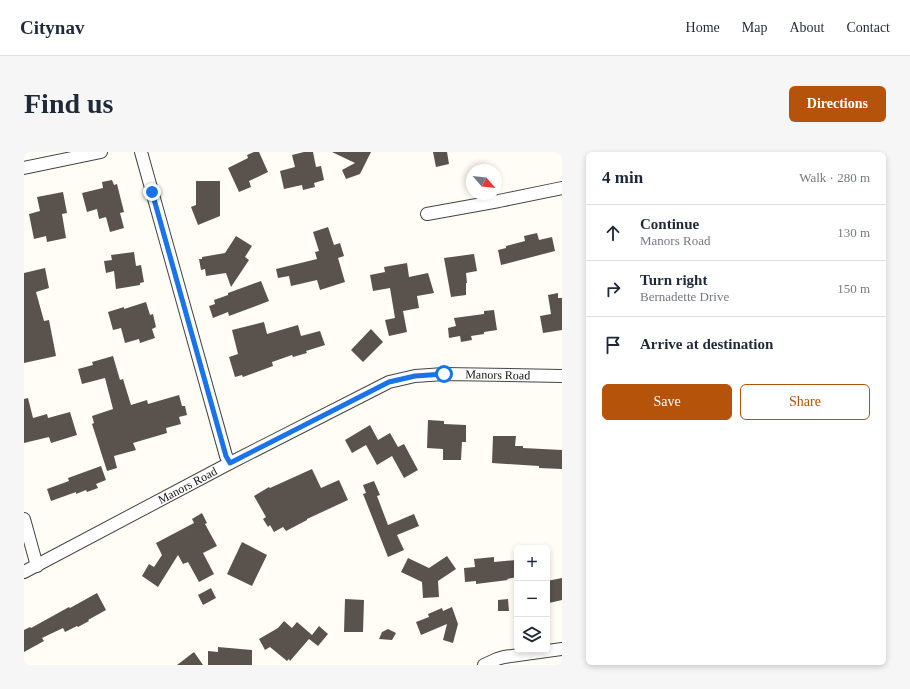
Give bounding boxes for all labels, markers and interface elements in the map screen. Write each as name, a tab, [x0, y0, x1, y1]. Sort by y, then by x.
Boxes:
text: Citynav	[20, 17, 84, 38]
text: Home	[686, 20, 720, 35]
text: Map	[742, 20, 767, 35]
text: About	[789, 20, 824, 35]
text: Contact	[846, 20, 890, 35]
button: Directions	[789, 86, 886, 122]
text: Find us	[24, 88, 114, 119]
north arrow	[466, 164, 502, 200]
text: 4 min	[602, 168, 643, 187]
text: Walk · 280 m	[799, 170, 870, 185]
route end	[143, 183, 161, 201]
text: Continue	[640, 216, 699, 232]
icon: ahead	[602, 222, 624, 244]
text: 130 m	[837, 225, 870, 240]
text: Manors Road	[640, 233, 710, 248]
text: Turn right	[640, 272, 707, 288]
icon: right	[602, 278, 624, 300]
text: 150 m	[837, 281, 870, 296]
text: Bernadette Drive	[640, 289, 729, 304]
icon: arrive	[602, 334, 624, 356]
text: Arrive at destination	[640, 336, 773, 352]
route start	[435, 365, 453, 383]
street label: Manors Road	[465, 367, 530, 382]
button: Save	[602, 384, 732, 420]
button: Share	[740, 384, 870, 420]
street label: Manors Road	[156, 464, 220, 507]
map controls	[514, 545, 550, 653]
button: +	[514, 545, 550, 581]
button: −	[514, 581, 550, 617]
button: layers	[514, 617, 550, 653]

